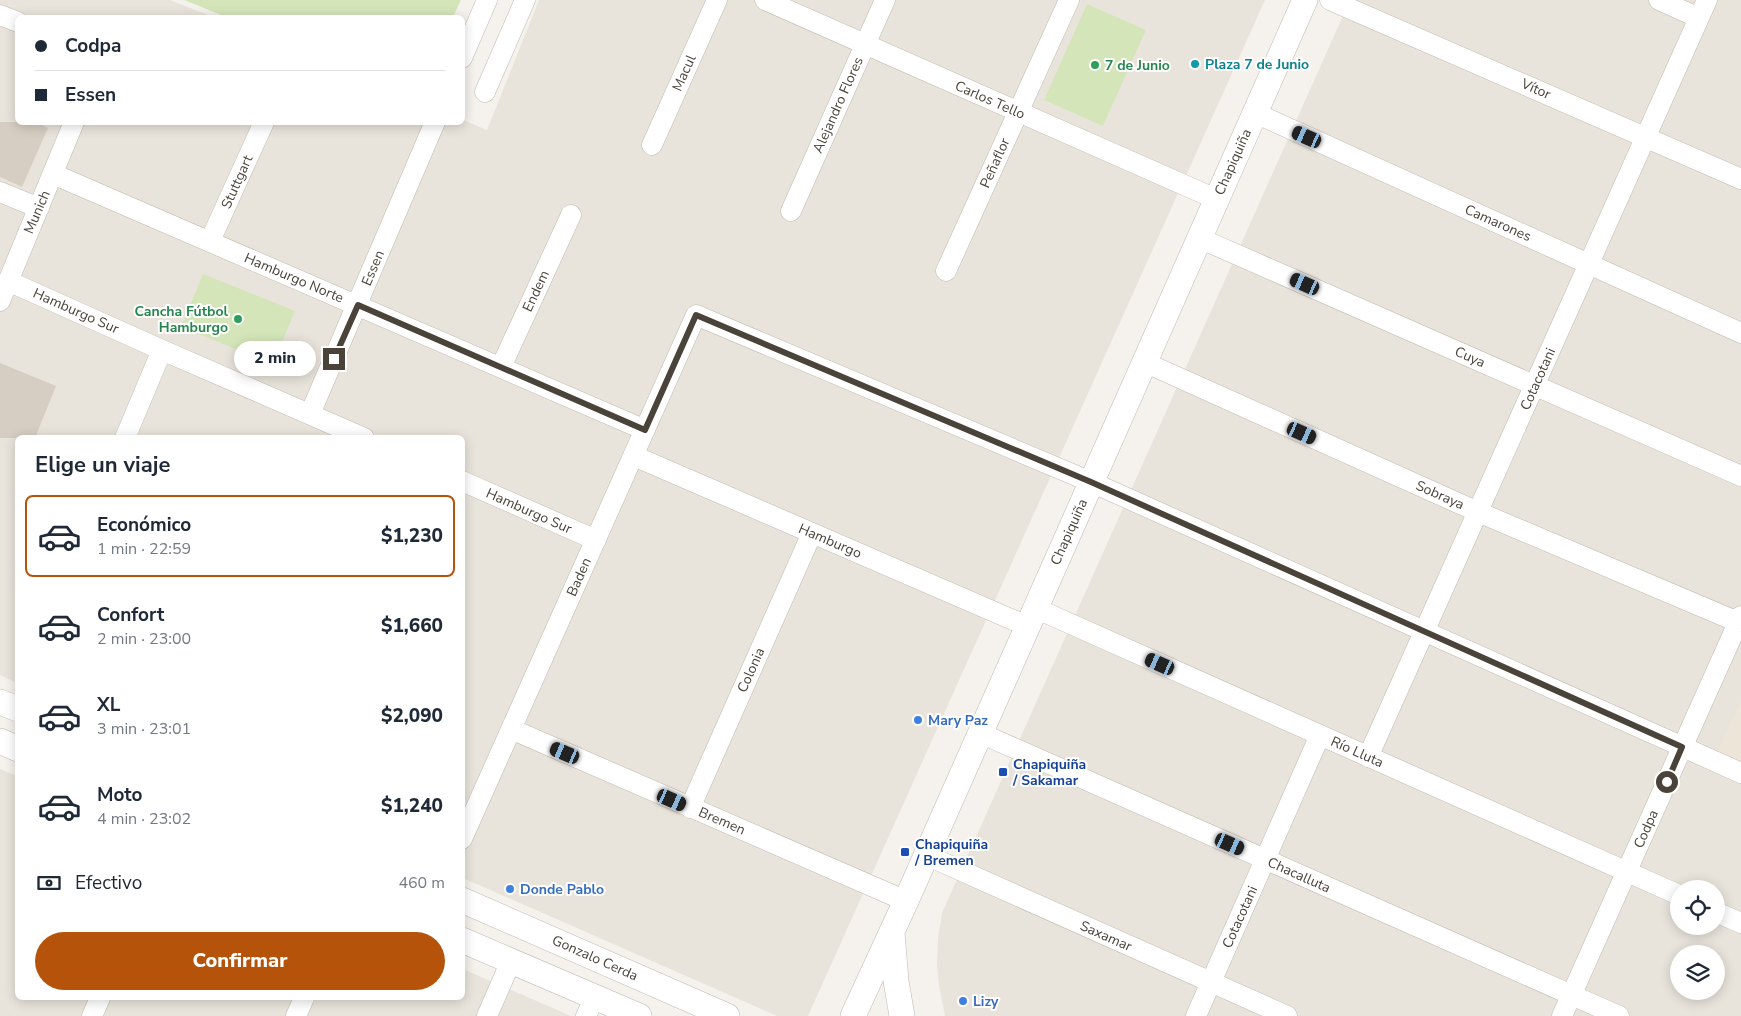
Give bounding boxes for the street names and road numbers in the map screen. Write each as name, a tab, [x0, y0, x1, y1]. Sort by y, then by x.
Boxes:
street label: Macul	[668, 51, 701, 94]
street label: Alejandro Flores	[808, 54, 868, 156]
street label: Vítor	[1517, 74, 1554, 104]
street label: Carlos Tello	[952, 76, 1028, 124]
street label: Chapiquiña	[1210, 126, 1256, 198]
street label: Peñaflor	[976, 135, 1014, 191]
street label: Stuttgart	[217, 152, 257, 212]
street label: Munich	[19, 187, 55, 237]
street label: Camarones	[1462, 200, 1534, 246]
street label: Essen	[357, 247, 389, 289]
street label: Hamburgo Norte	[241, 248, 347, 308]
street label: Endem	[518, 267, 554, 315]
street label: Hamburgo Sur	[30, 284, 122, 338]
street label: Cuya	[1452, 342, 1488, 372]
street label: Cotacotani	[1516, 345, 1560, 413]
street label: Sobraya	[1413, 476, 1467, 514]
street label: Hamburgo Sur	[483, 484, 575, 538]
street label: Chapiquiña	[1046, 496, 1092, 568]
street label: Hamburgo	[795, 519, 865, 563]
street label: Baden	[562, 555, 596, 599]
street label: Colonia	[733, 645, 769, 695]
street label: Río Lluta	[1328, 732, 1386, 772]
street label: Bremen	[696, 803, 748, 839]
street label: Codpa	[1629, 807, 1663, 851]
street label: Chacalluta	[1264, 853, 1334, 897]
street label: Cotacotani	[1218, 883, 1262, 951]
street label: Saxamar	[1077, 916, 1135, 956]
street label: Gonzalo Cerda	[549, 931, 641, 985]

